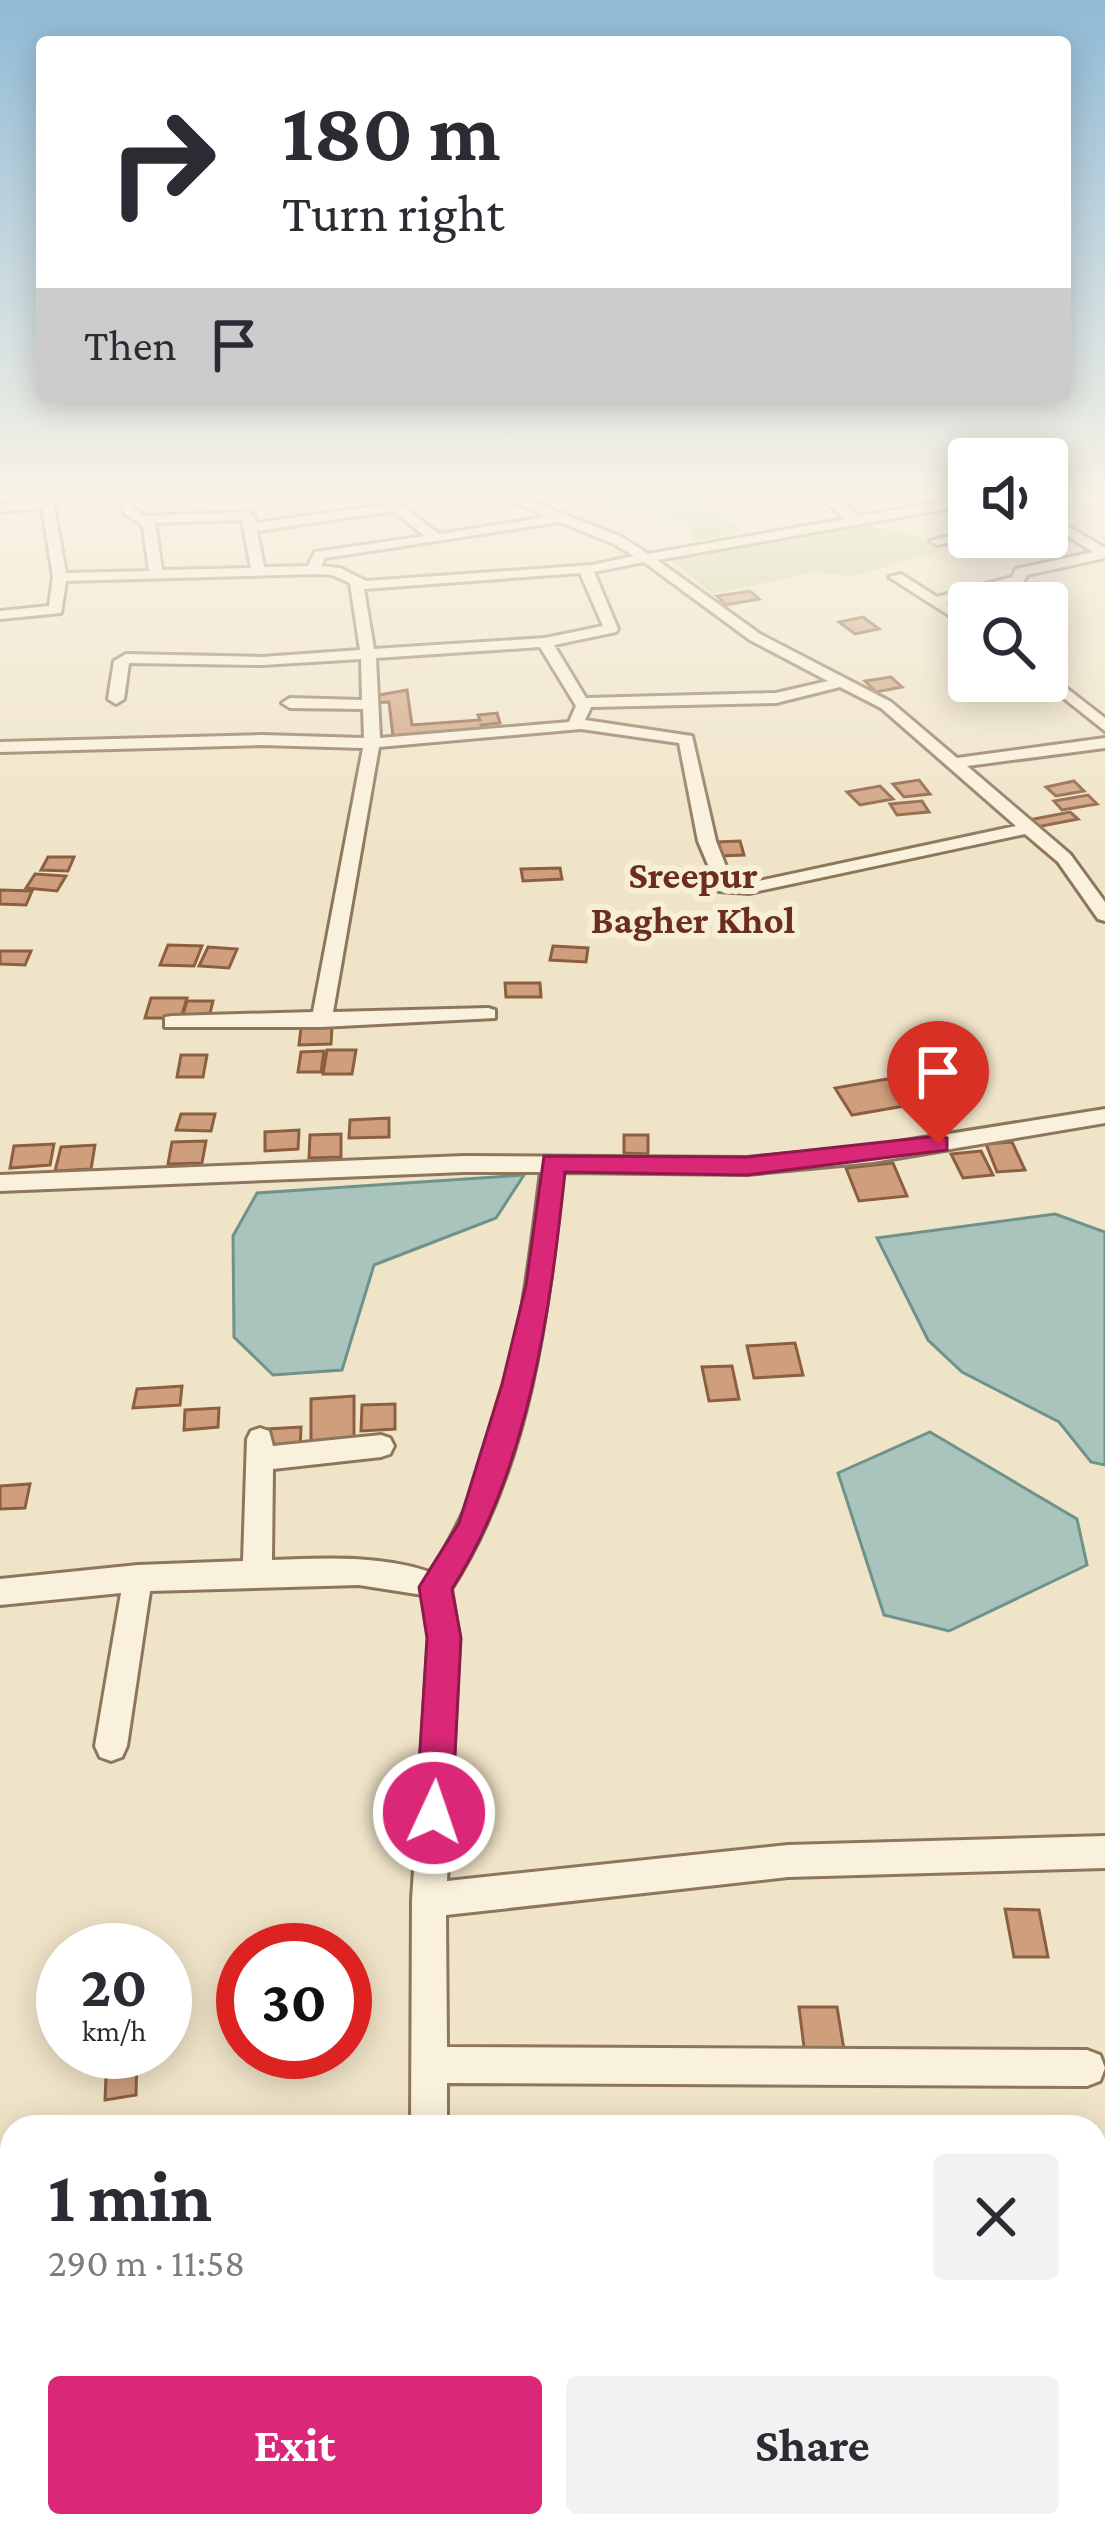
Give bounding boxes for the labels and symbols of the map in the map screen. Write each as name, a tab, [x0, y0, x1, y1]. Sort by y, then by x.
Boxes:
district label: Sreepur Bagher Khol	[591, 853, 795, 941]
pin	[887, 1021, 989, 1144]
position arrow	[371, 1750, 497, 1876]
speed limit sign: 30	[216, 1923, 372, 2079]

